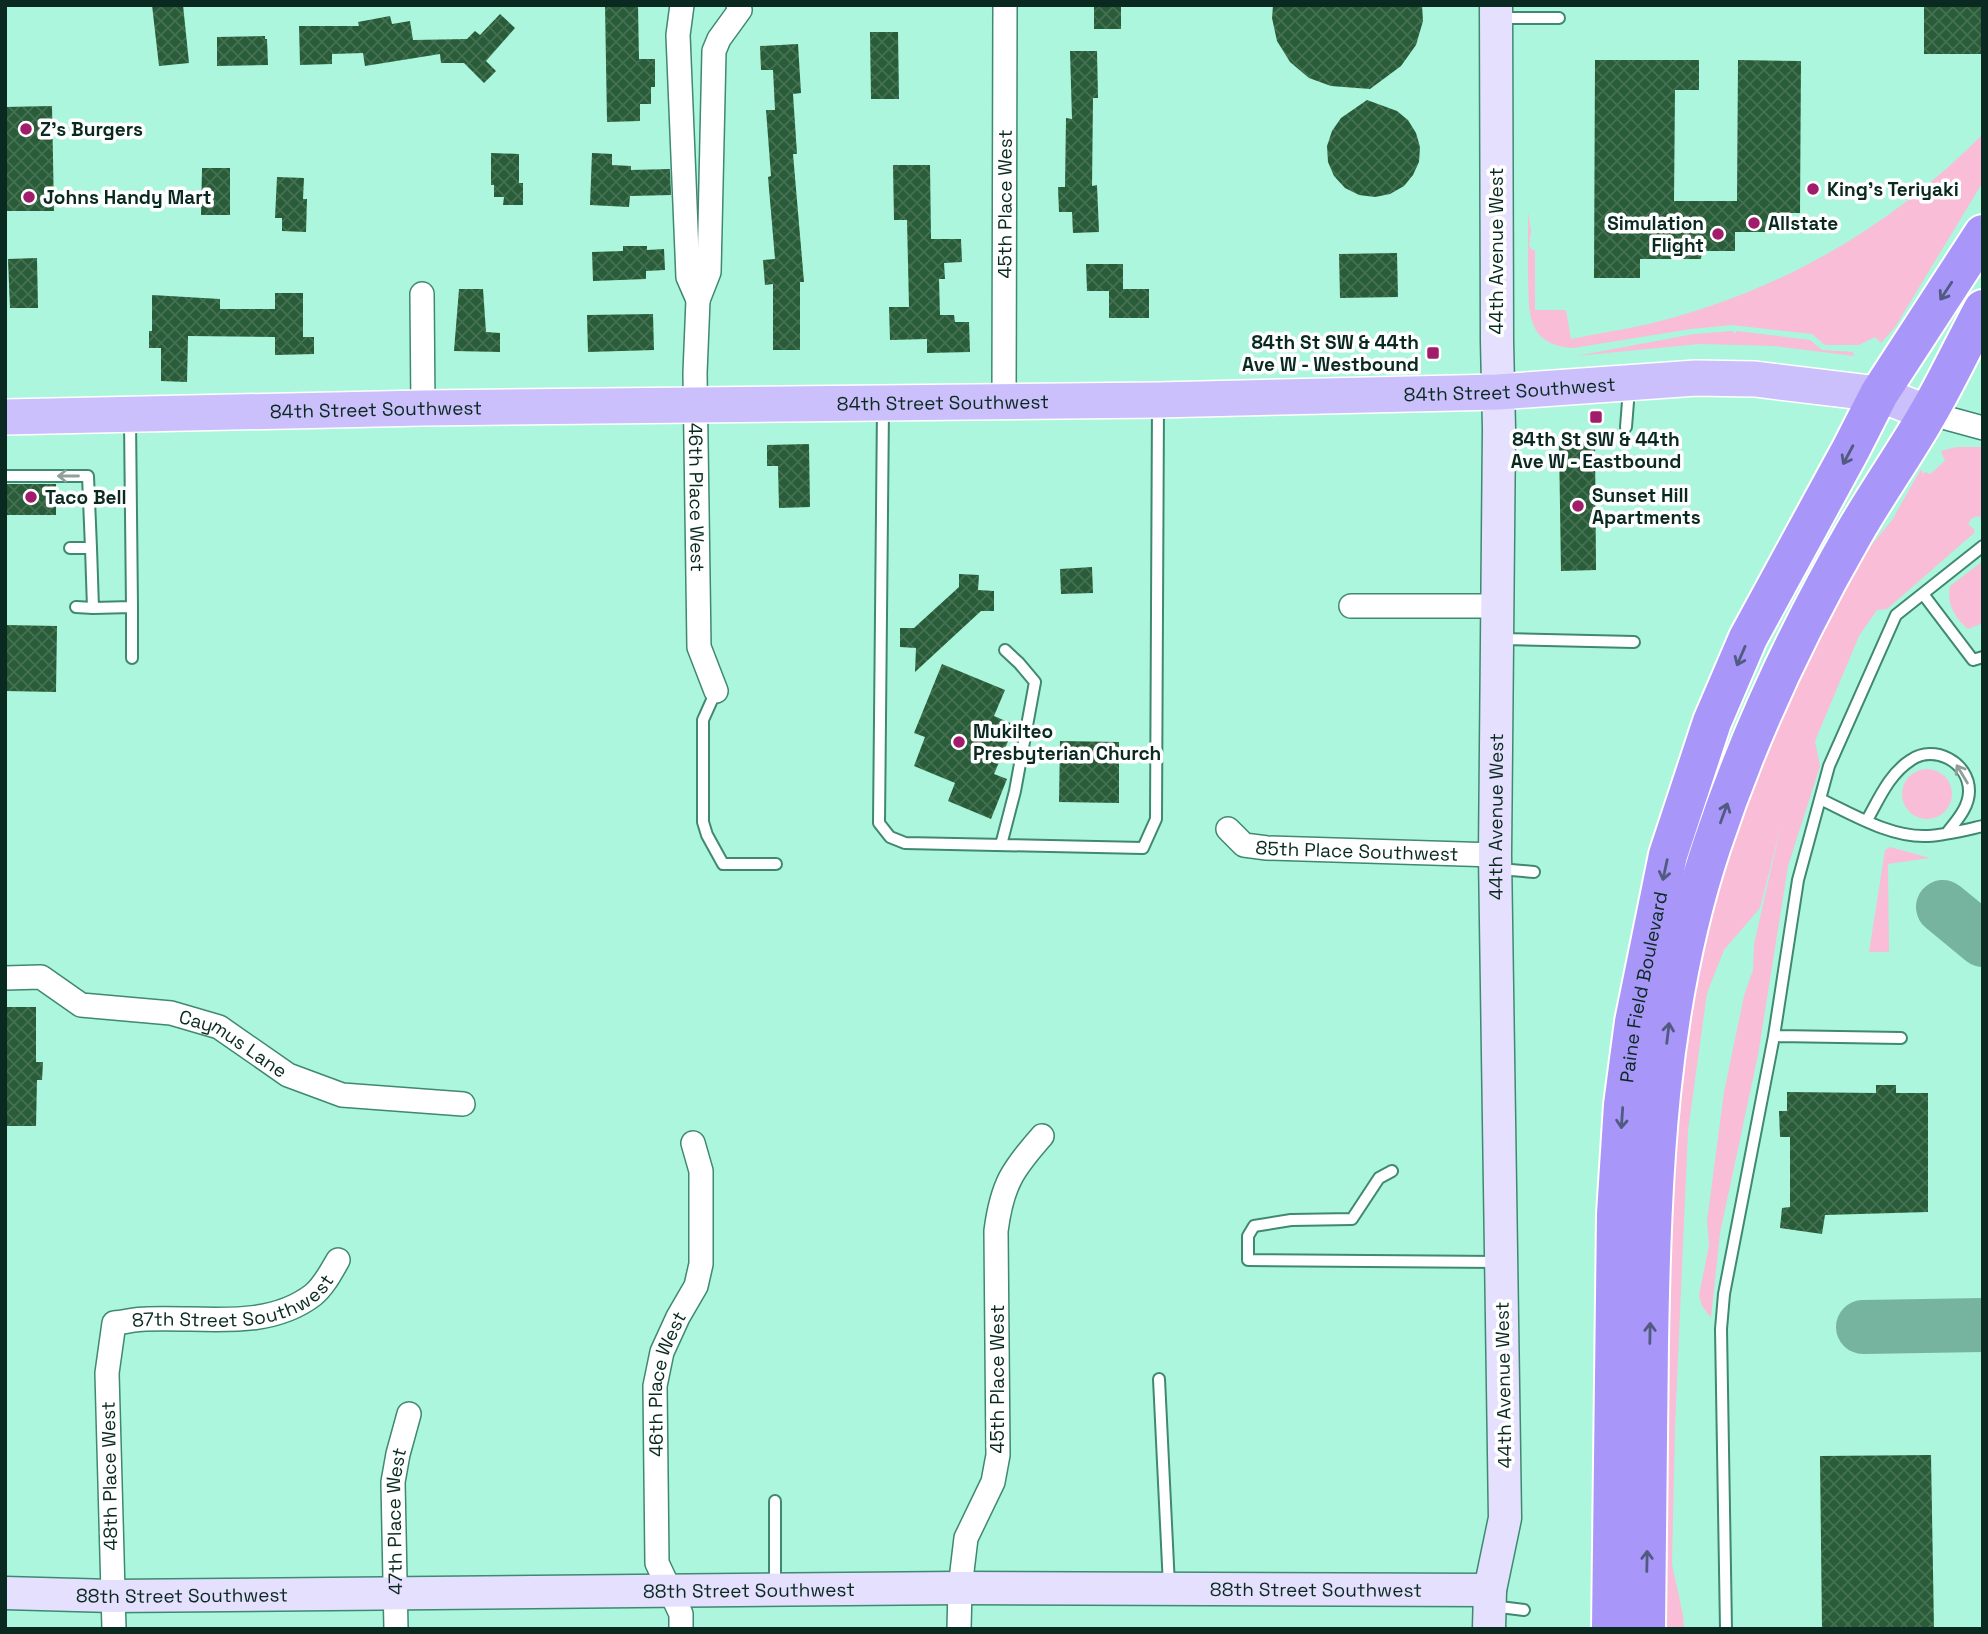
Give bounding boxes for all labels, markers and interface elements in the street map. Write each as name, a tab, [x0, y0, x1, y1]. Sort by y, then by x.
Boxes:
place label: Z's Burgers	[40, 117, 143, 142]
marker: Z's Burgers	[18, 121, 34, 137]
street label: 45th Place West	[992, 130, 1018, 278]
street label: 44th Avenue West	[1484, 168, 1509, 334]
place label: King's Teriyaki	[1827, 177, 1959, 202]
marker: King's Teriyaki	[1805, 181, 1821, 197]
place label: Johns Handy Mart	[43, 185, 211, 210]
marker: Johns Handy Mart	[21, 189, 37, 205]
place label: Simulation Flight	[1607, 211, 1704, 258]
place label: Allstate	[1768, 211, 1838, 236]
marker: Allstate	[1746, 215, 1762, 231]
marker: Simulation Flight	[1710, 226, 1726, 242]
one-way arrow	[1939, 281, 1953, 300]
place label: 84th St SW & 44th Ave W - Westbound	[1242, 330, 1419, 377]
marker: 84th St SW & 44th Ave W - Westbound	[1425, 345, 1441, 361]
street label: 84th Street Southwest	[1403, 372, 1616, 407]
street label: 84th Street Southwest	[837, 389, 1049, 416]
street label: 84th Street Southwest	[270, 395, 482, 424]
marker: 84th St SW & 44th Ave W - Eastbound	[1588, 409, 1604, 425]
street label: 46th Place West	[683, 423, 710, 572]
place label: 84th St SW & 44th Ave W - Eastbound	[1511, 427, 1681, 474]
one-way arrow	[1841, 444, 1854, 465]
one-way arrow	[56, 469, 79, 483]
place label: Sunset Hill Apartments	[1592, 483, 1701, 530]
place label: Taco Bell	[45, 485, 127, 510]
marker: Taco Bell	[23, 489, 39, 505]
marker: Sunset Hill Apartments	[1570, 498, 1586, 514]
one-way arrow	[1733, 644, 1746, 666]
place label: Mukilteo Presbyterian Church	[973, 719, 1161, 766]
street label: 44th Avenue West	[1483, 733, 1509, 900]
marker: Mukilteo Presbyterian Church	[951, 734, 967, 750]
one-way arrow	[1954, 764, 1968, 784]
one-way arrow	[1718, 802, 1731, 824]
street label: 85th Place Southwest	[1254, 835, 1459, 867]
one-way arrow	[1658, 858, 1672, 881]
street label: Paine Field Boulevard	[1614, 889, 1673, 1084]
street label: Caymus Lane	[176, 1004, 292, 1084]
one-way arrow	[1661, 1022, 1674, 1045]
one-way arrow	[1615, 1106, 1628, 1129]
street label: 87th Street Southwest	[130, 1270, 339, 1333]
street label: 44th Avenue West	[1490, 1301, 1517, 1469]
street label: 45th Place West	[985, 1305, 1010, 1453]
street label: 46th Place West	[643, 1307, 692, 1457]
one-way arrow	[1643, 1322, 1656, 1345]
street label: 48th Place West	[96, 1401, 123, 1551]
street label: 47th Place West	[381, 1445, 412, 1595]
one-way arrow	[1640, 1549, 1654, 1572]
street label: 88th Street Southwest	[643, 1577, 855, 1604]
street label: 88th Street Southwest	[1210, 1577, 1422, 1603]
street label: 88th Street Southwest	[76, 1582, 288, 1609]

